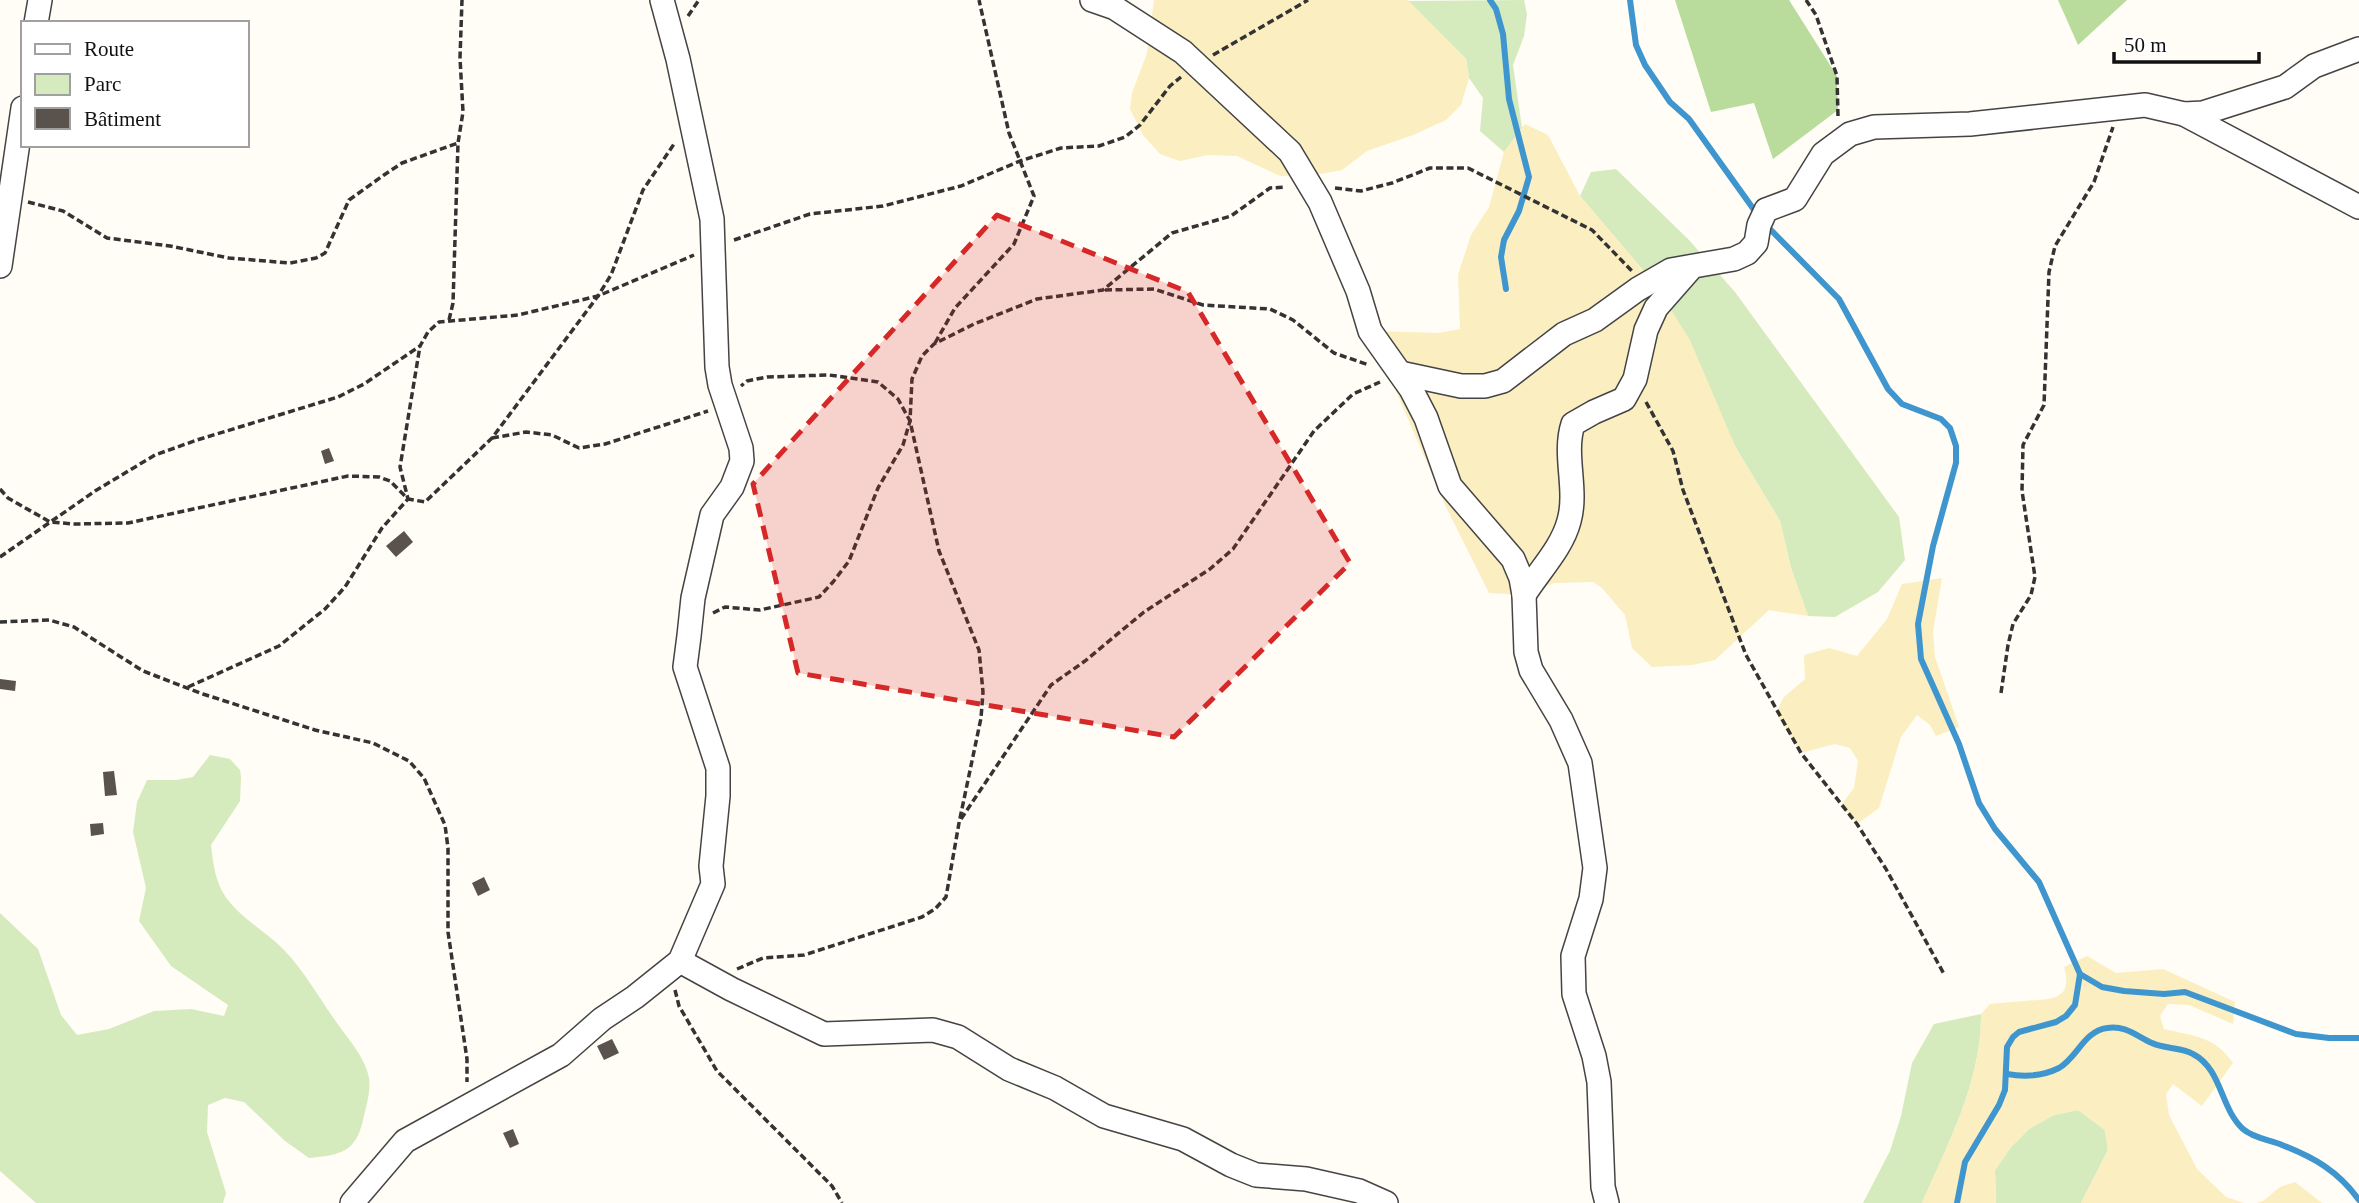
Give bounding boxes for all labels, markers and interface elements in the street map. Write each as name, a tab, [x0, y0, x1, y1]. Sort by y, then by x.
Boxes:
legend	[21, 21, 248, 147]
scale bar	[2114, 21, 2259, 65]
text: 50 m	[2124, 33, 2167, 57]
text: Route	[84, 37, 134, 61]
text: Parc	[84, 72, 121, 96]
text: Bâtiment	[84, 107, 161, 131]

